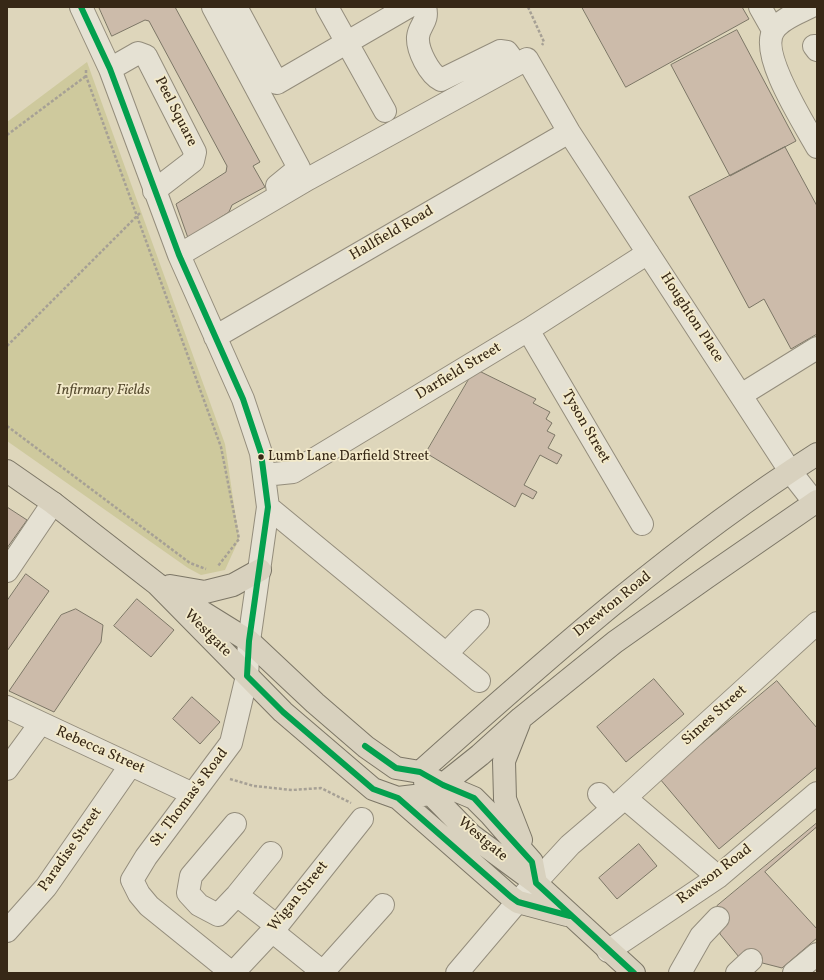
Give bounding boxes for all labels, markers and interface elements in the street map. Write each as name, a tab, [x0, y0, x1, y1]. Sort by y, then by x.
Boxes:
street label: Peel Square	[150, 74, 200, 150]
street label: Hallfield Road	[347, 203, 437, 265]
street label: Houghton Place	[655, 270, 727, 366]
street label: Darfield Street	[413, 339, 505, 405]
park label: Infirmary Fields	[56, 382, 150, 400]
street label: Tyson Street	[557, 387, 613, 467]
place label: Lumb Lane Darfield Street	[268, 449, 429, 465]
marker: Lumb Lane Darfield Street	[256, 452, 266, 462]
street label: Drewton Road	[571, 568, 655, 642]
street label: Westgate	[180, 607, 234, 661]
street label: Simes Street	[679, 682, 751, 750]
street label: Rebecca Street	[53, 723, 147, 779]
street label: St. Thomas's Road	[147, 745, 233, 851]
street label: Paradise Street	[35, 804, 107, 896]
street label: Westgate	[453, 814, 511, 866]
street label: Rawson Road	[674, 841, 756, 909]
street label: Wigan Street	[265, 858, 333, 936]

